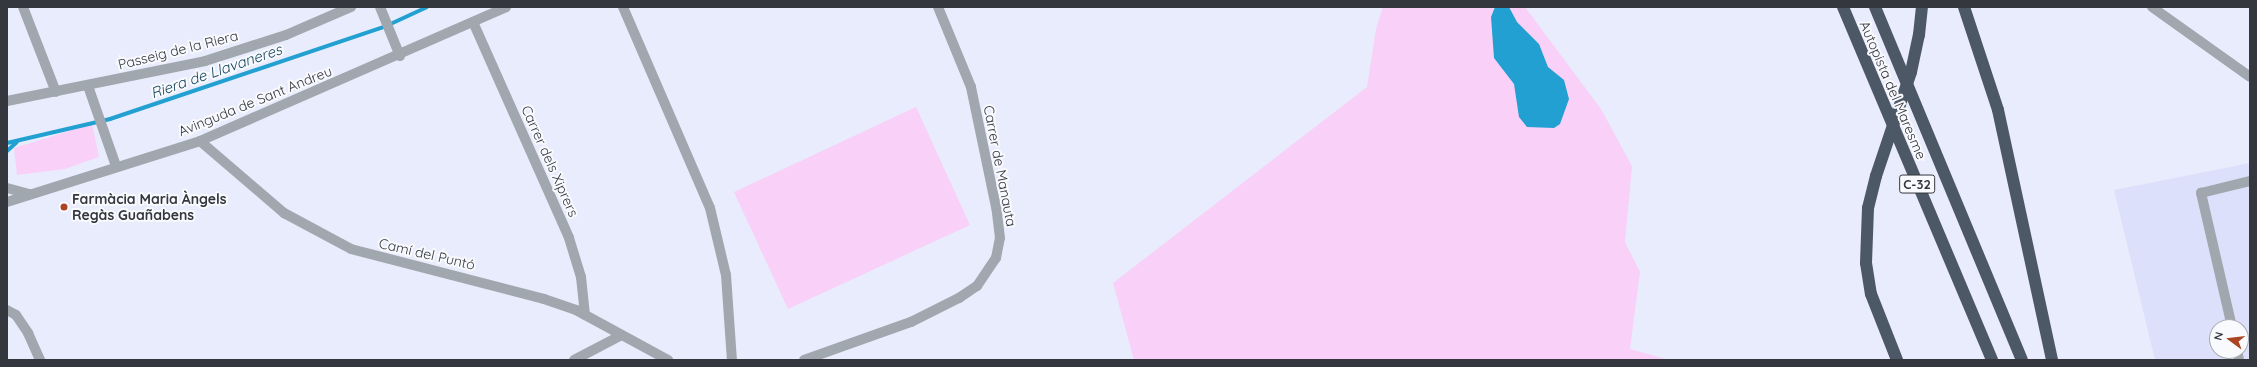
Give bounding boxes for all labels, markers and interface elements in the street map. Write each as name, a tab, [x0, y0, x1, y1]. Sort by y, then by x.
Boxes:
street label: Autopista del Maresme	[1856, 18, 1930, 162]
street label: Passeig de la Riera	[116, 27, 240, 73]
water label: Riera de Llavaneres	[148, 40, 284, 102]
street label: Avinguda de Sant Andreu	[176, 62, 334, 140]
street label: Carrer dels Xiprers	[518, 103, 582, 219]
street label: Carrer de Manauta	[980, 104, 1020, 228]
road number: C-32	[1899, 173, 1935, 195]
place label: Farmàcia Maria Àngels Regàs Guañabens	[72, 191, 227, 224]
marker: Farmàcia Maria Àngels Regàs Guañabens	[59, 202, 69, 212]
street label: Camí del Puntó	[377, 235, 477, 273]
north arrow	[2209, 319, 2249, 359]
text: N	[2211, 330, 2226, 342]

